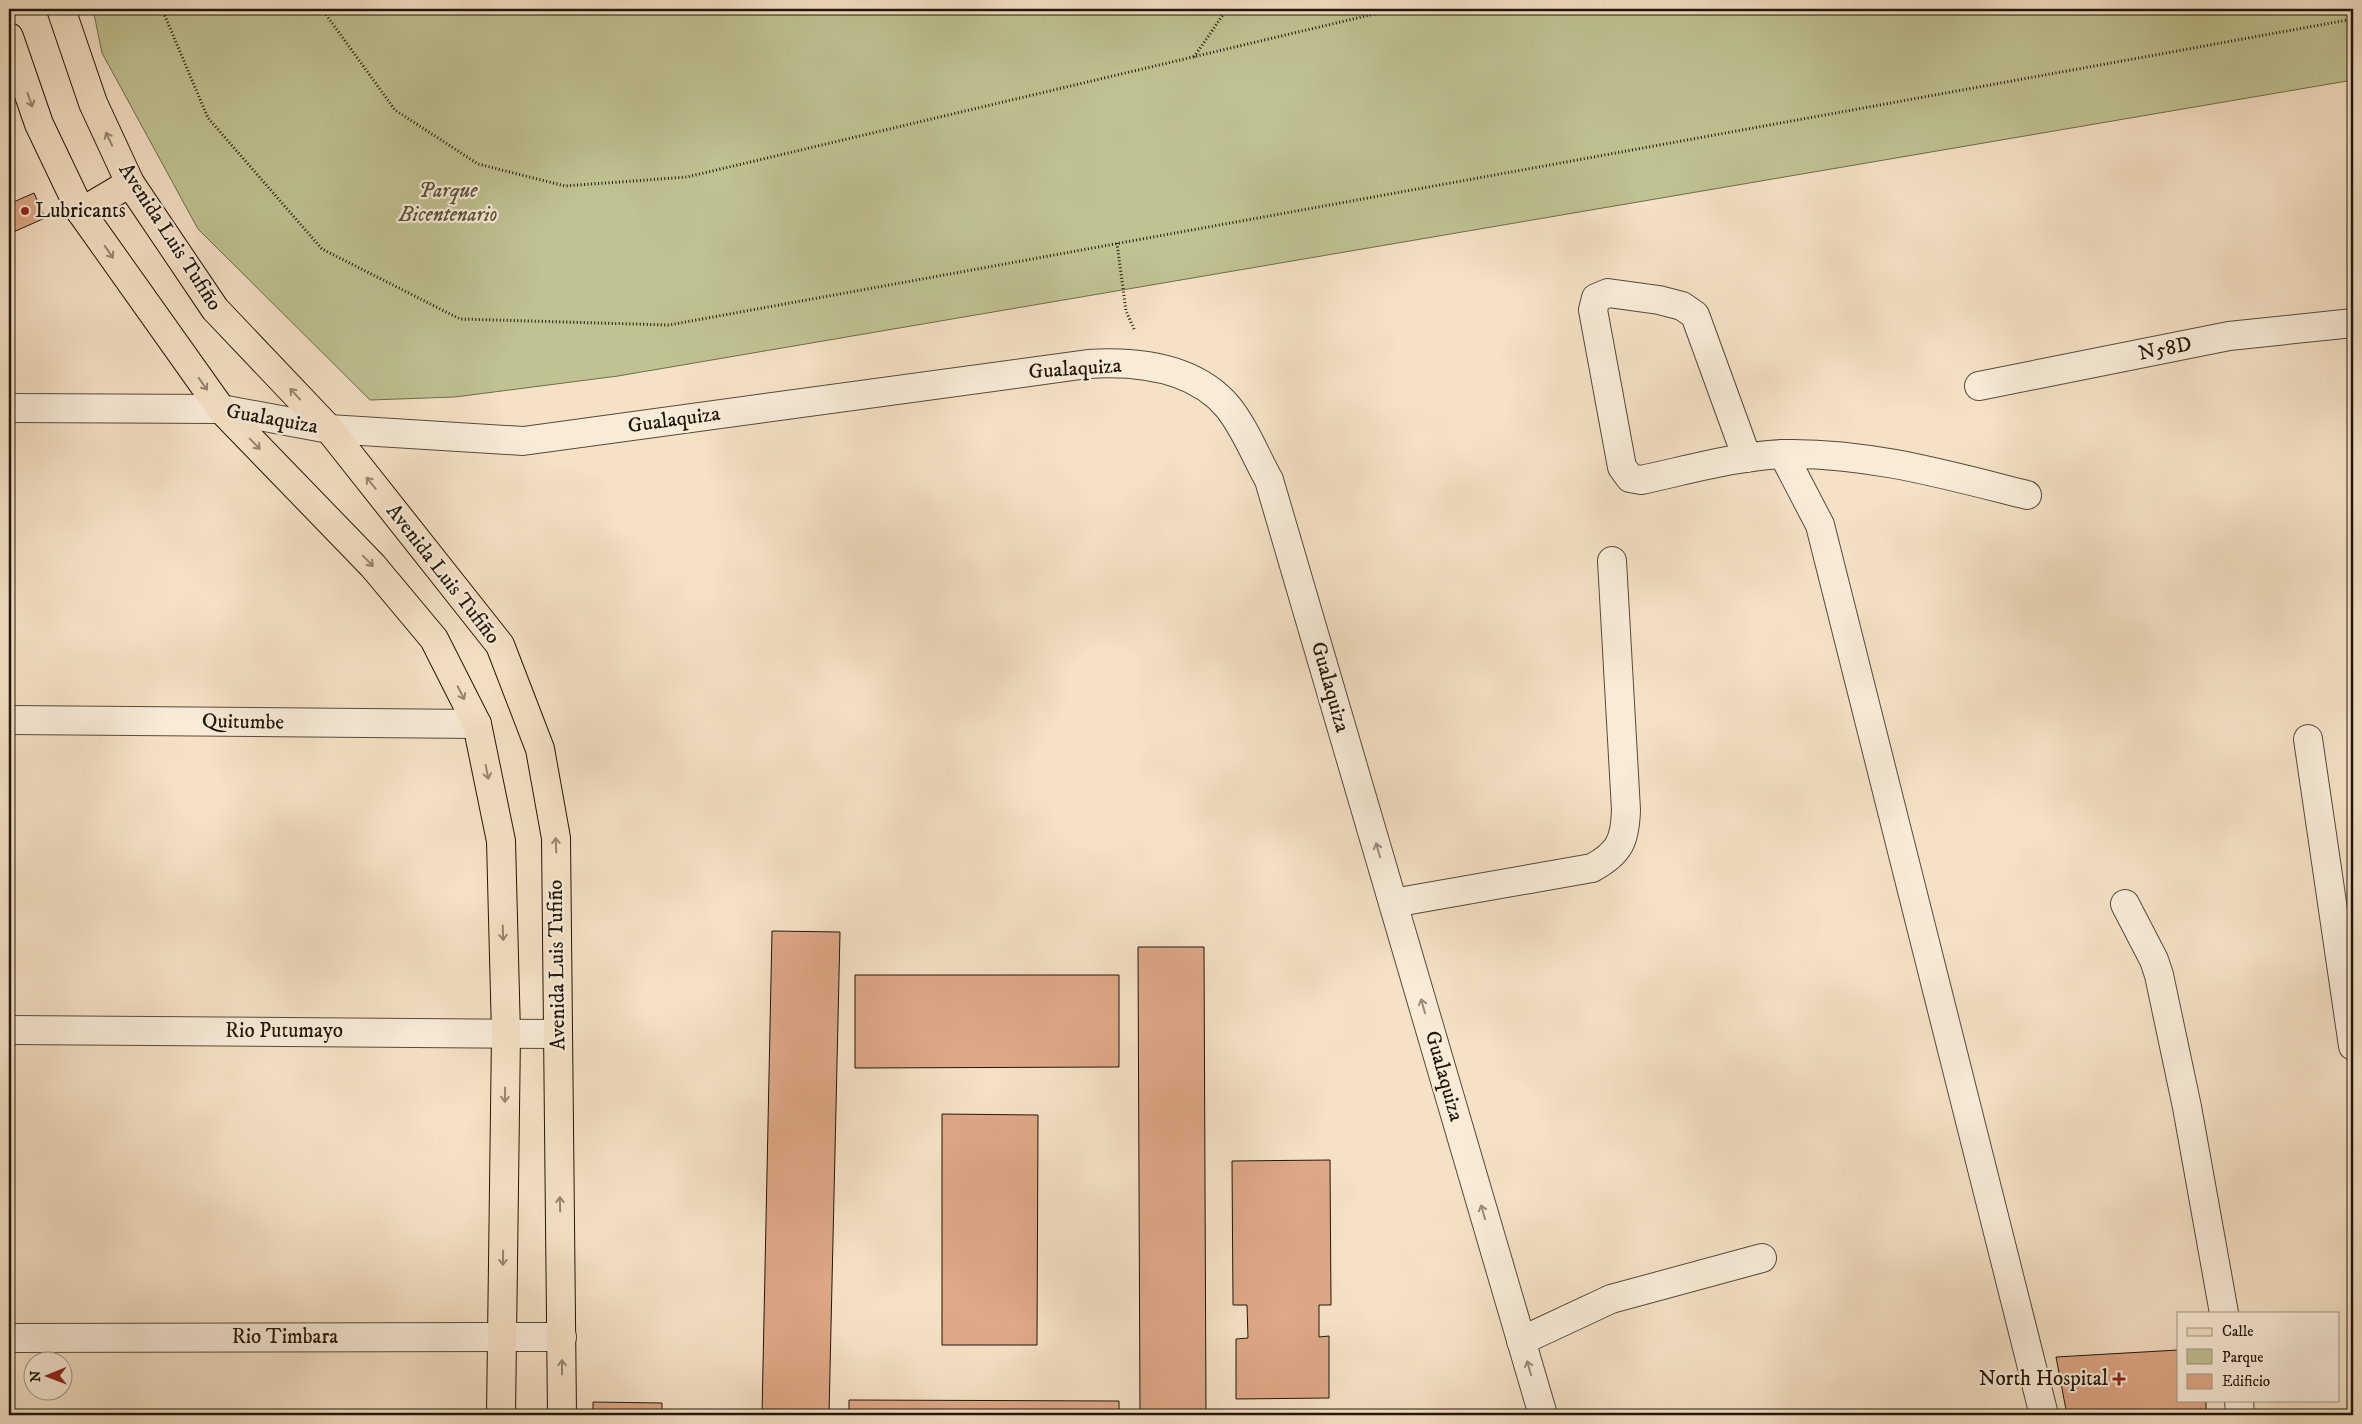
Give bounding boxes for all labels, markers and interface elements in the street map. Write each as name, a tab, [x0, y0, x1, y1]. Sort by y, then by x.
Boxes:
one-way arrow	[26, 91, 35, 107]
one-way arrow	[104, 132, 113, 147]
street label: Avenida Luis Tufiño	[113, 158, 227, 316]
park label: Parque Bicentenario	[398, 178, 497, 228]
place label: Lubricants	[35, 198, 126, 224]
marker: Lubricants	[19, 205, 31, 217]
one-way arrow	[104, 245, 114, 259]
street label: N58D	[2136, 331, 2194, 367]
street label: Gualaquiza	[1028, 353, 1122, 385]
one-way arrow	[198, 377, 208, 391]
one-way arrow	[289, 388, 301, 400]
street label: Gualaquiza	[224, 398, 320, 440]
street label: Gualaquiza	[626, 401, 722, 439]
one-way arrow	[249, 438, 261, 451]
one-way arrow	[366, 477, 377, 490]
street label: Avenida Luis Tufiño	[380, 499, 506, 649]
one-way arrow	[362, 555, 374, 568]
street label: Gualaquiza	[1305, 639, 1355, 735]
one-way arrow	[457, 685, 466, 700]
street label: Quitumbe	[202, 708, 285, 736]
one-way arrow	[482, 763, 492, 779]
one-way arrow	[551, 837, 560, 853]
one-way arrow	[1372, 842, 1382, 858]
street label: Avenida Luis Tufiño	[543, 879, 571, 1051]
one-way arrow	[499, 924, 508, 940]
one-way arrow	[1418, 998, 1428, 1014]
street label: Rio Putumayo	[225, 1018, 343, 1044]
street label: Gualaquiza	[1419, 1028, 1469, 1124]
one-way arrow	[500, 1086, 510, 1103]
one-way arrow	[555, 1196, 565, 1212]
one-way arrow	[1478, 1205, 1488, 1221]
one-way arrow	[498, 1249, 507, 1265]
legend	[2177, 1312, 2340, 1402]
text: Calle	[2222, 1322, 2254, 1341]
street label: Rio Timbara	[232, 1324, 338, 1350]
text: Parque	[2222, 1348, 2263, 1367]
north arrow	[22, 1352, 72, 1402]
one-way arrow	[557, 1359, 567, 1375]
one-way arrow	[1524, 1361, 1533, 1377]
place label: North Hospital	[1979, 1366, 2109, 1392]
text: N	[27, 1370, 45, 1382]
marker: North Hospital	[2112, 1372, 2126, 1386]
text: Edificio	[2222, 1372, 2270, 1391]

